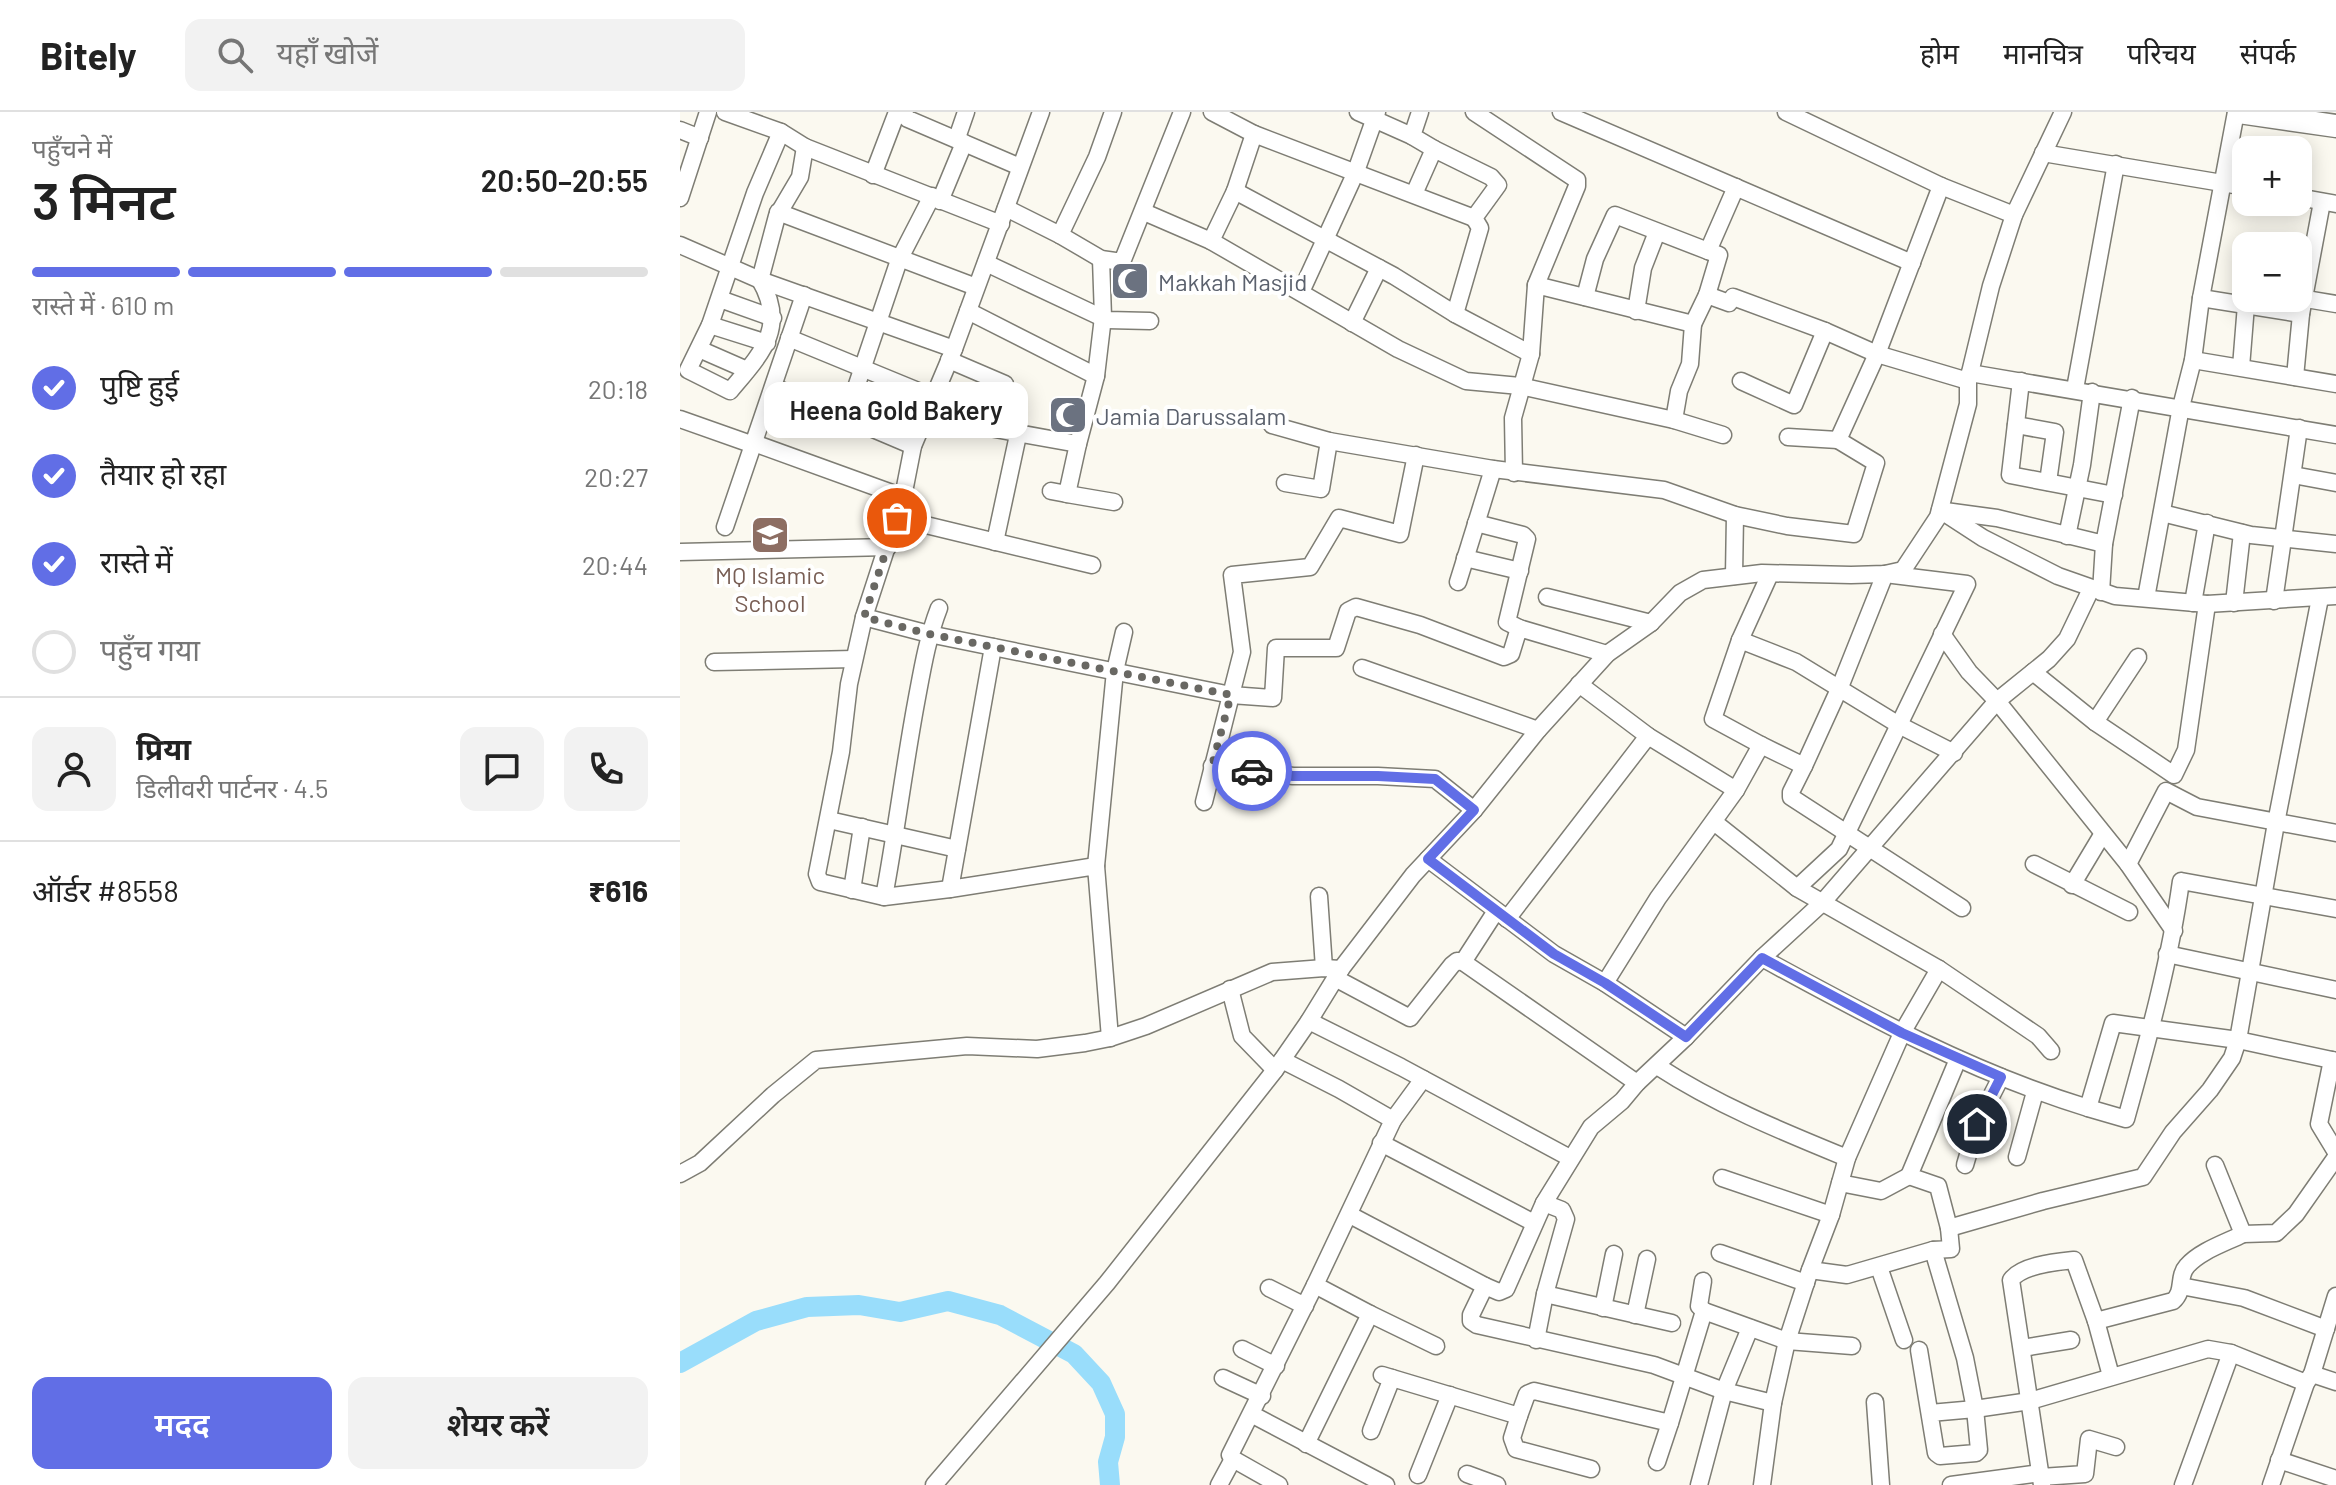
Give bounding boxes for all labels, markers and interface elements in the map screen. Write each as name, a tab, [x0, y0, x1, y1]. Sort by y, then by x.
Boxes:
search box	[185, 19, 745, 91]
text: Bitely	[40, 32, 137, 78]
icon: search	[213, 33, 257, 77]
text: यहाँ खोजें	[277, 34, 378, 70]
text: होम	[1920, 36, 1959, 70]
text: मानचित्र	[2003, 36, 2083, 70]
text: परिचय	[2127, 36, 2196, 70]
text: संपर्क	[2240, 36, 2296, 70]
text: पहुँचने में	[32, 132, 112, 163]
map controls	[2232, 136, 2312, 312]
button: +	[2232, 136, 2312, 216]
text: 20:50–20:55	[481, 162, 648, 198]
text: 3 मिनट	[32, 168, 176, 230]
button: −	[2232, 232, 2312, 312]
mosque icon: Makkah Masjid	[1109, 260, 1151, 302]
place label: Makkah Masjid	[1158, 267, 1307, 296]
text: रास्ते में · 610 m	[32, 289, 174, 320]
icon: check	[32, 366, 76, 410]
text: पुष्टि हुई	[100, 367, 179, 403]
text: 20:18	[588, 373, 648, 404]
callout: Heena Gold Bakery	[765, 382, 1029, 438]
text: Heena Gold Bakery	[789, 394, 1003, 425]
mosque icon: Jamia Darussalam	[1047, 394, 1089, 436]
place label: Jamia Darussalam	[1096, 401, 1286, 430]
icon: check	[32, 454, 76, 498]
text: तैयार हो रहा	[100, 455, 226, 491]
text: 20:27	[584, 461, 648, 492]
pin	[863, 484, 931, 552]
icon: bag	[875, 496, 919, 540]
school or university icon: MQ Islamic School	[749, 514, 791, 556]
icon: check	[32, 542, 76, 586]
text: रास्ते में	[100, 543, 173, 579]
text: 20:44	[582, 549, 648, 580]
place label: MQ Islamic School	[715, 560, 825, 617]
text: पहुँच गया	[100, 631, 200, 667]
button: person	[32, 727, 116, 811]
button: chat	[460, 727, 544, 811]
button: phone	[564, 727, 648, 811]
text: प्रिया	[136, 730, 191, 766]
courier	[1212, 731, 1292, 811]
icon: car	[1230, 749, 1274, 793]
text: डिलीवरी पार्टनर · 4.5	[136, 772, 328, 803]
text: ऑर्डर #8558	[32, 872, 179, 908]
text: ₹616	[588, 872, 648, 908]
pin	[1943, 1090, 2011, 1158]
icon: home	[1955, 1102, 1999, 1146]
button: मदद	[32, 1377, 332, 1469]
button: शेयर करें	[348, 1377, 648, 1469]

